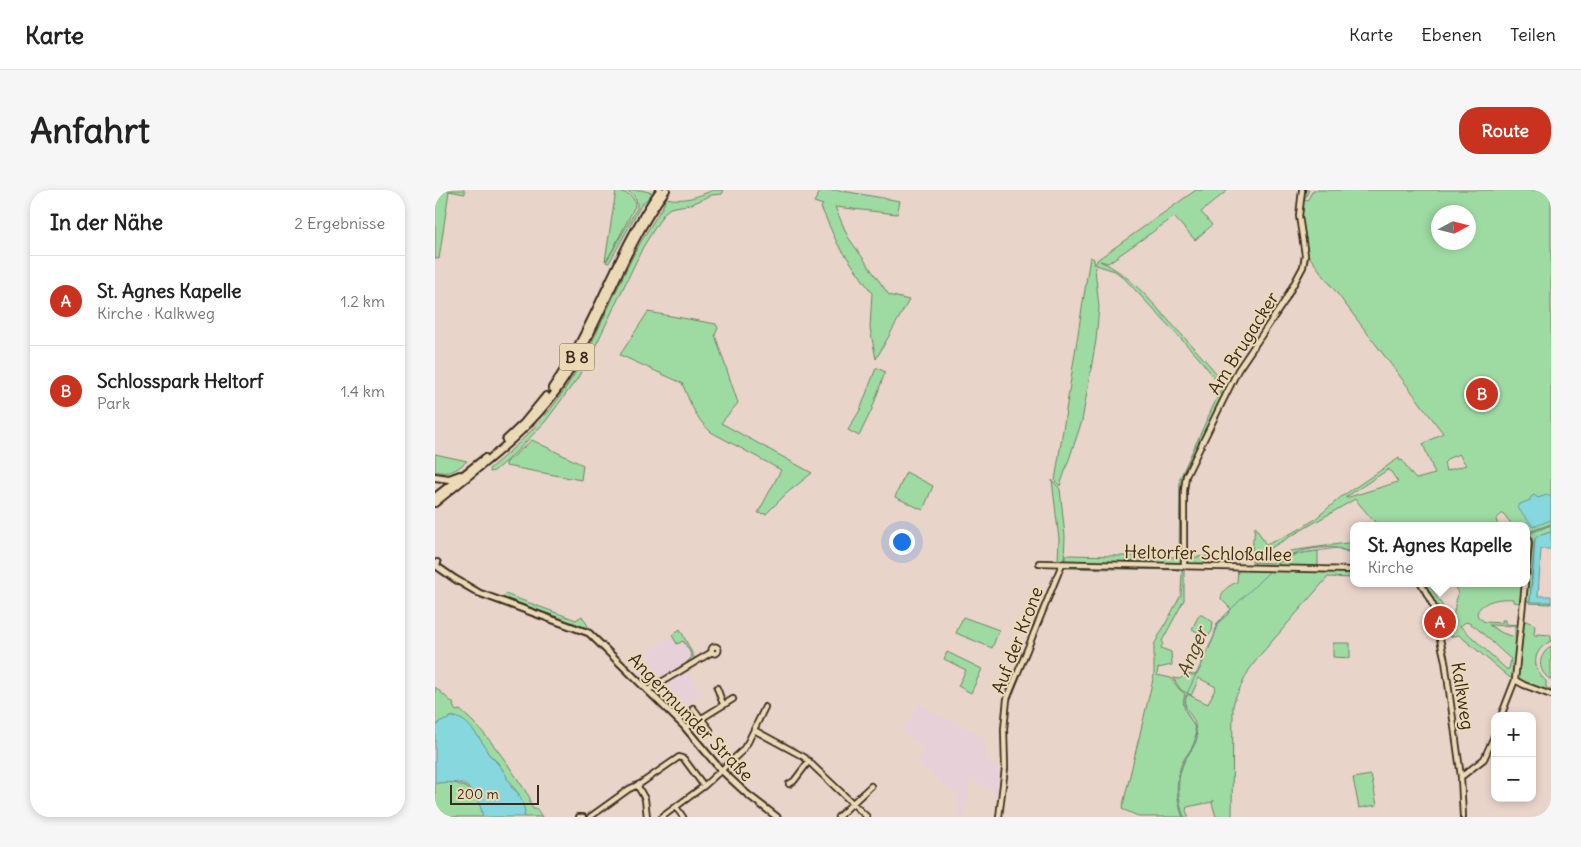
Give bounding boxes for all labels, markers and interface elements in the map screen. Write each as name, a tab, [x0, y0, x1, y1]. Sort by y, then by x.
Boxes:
text: Karte	[25, 20, 84, 50]
text: Karte	[1349, 23, 1393, 46]
text: Ebenen	[1421, 23, 1482, 46]
text: Teilen	[1510, 23, 1556, 46]
button: Route	[1459, 107, 1551, 154]
text: Anfahrt	[30, 108, 150, 152]
north arrow	[1431, 205, 1476, 250]
text: In der Nähe	[50, 209, 163, 236]
text: 2 Ergebnisse	[294, 213, 385, 233]
text: St. Agnes Kapelle	[97, 279, 242, 303]
street label: Am Brugacker	[1202, 287, 1284, 399]
text: A	[61, 291, 71, 311]
text: 1.2 km	[341, 291, 385, 311]
text: Kirche · Kalkweg	[97, 303, 215, 323]
road number: B 8	[559, 344, 595, 370]
text: Schlosspark Heltorf	[97, 369, 263, 393]
pin: B	[1466, 375, 1498, 413]
text: B	[61, 381, 71, 401]
text: 1.4 km	[340, 381, 385, 401]
text: Park	[97, 393, 130, 413]
popup	[1350, 522, 1530, 587]
your location	[889, 529, 915, 555]
text: St. Agnes Kapelle	[1368, 533, 1512, 557]
street label: Heltorfer Schloßallee	[1124, 540, 1292, 566]
text: Kirche	[1368, 557, 1414, 577]
street label: Auf der Krone	[986, 583, 1048, 697]
pin: A	[1424, 603, 1456, 641]
water label: Anger	[1171, 621, 1214, 681]
street label: Angermunder Straße	[624, 648, 758, 786]
street label: Kalkweg	[1446, 660, 1480, 732]
map controls	[1491, 712, 1536, 802]
button: +	[1491, 712, 1536, 757]
button: −	[1491, 757, 1536, 802]
scale bar	[450, 782, 539, 805]
text: 200 m	[457, 785, 499, 803]

